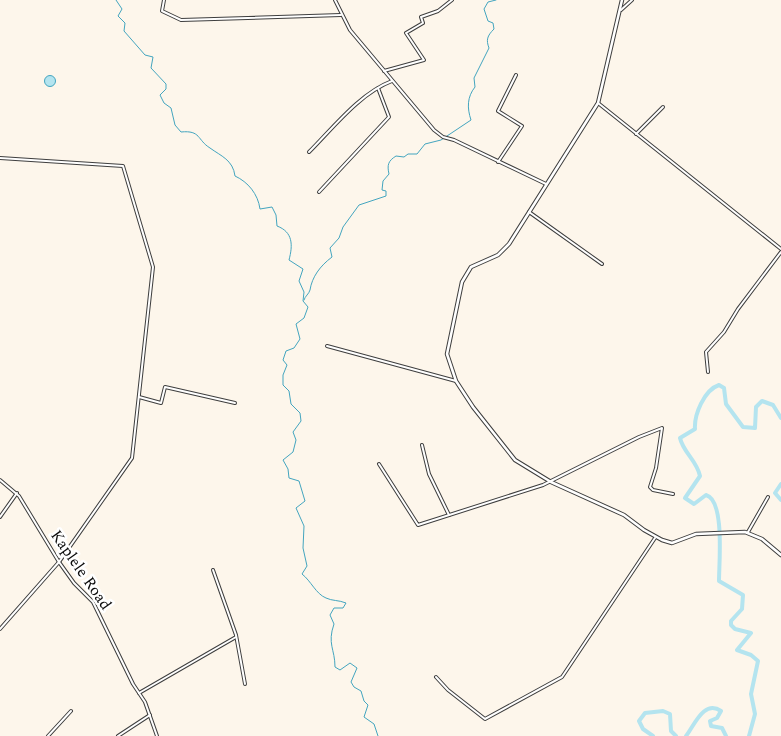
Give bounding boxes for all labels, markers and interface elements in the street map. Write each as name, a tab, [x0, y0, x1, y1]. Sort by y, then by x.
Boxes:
street label: Kaplele Road	[44, 525, 118, 615]

